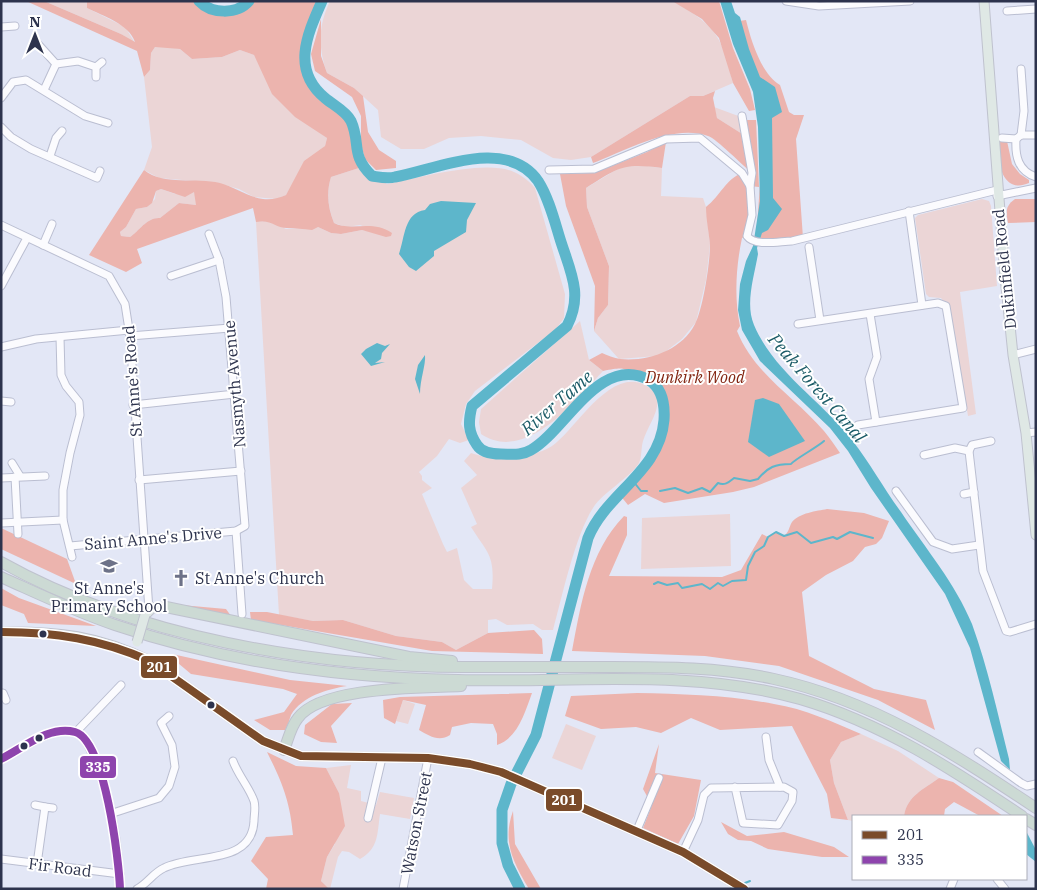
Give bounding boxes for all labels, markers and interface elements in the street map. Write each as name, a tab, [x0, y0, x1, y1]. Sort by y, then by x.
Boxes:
north arrow	[10, 10, 60, 60]
text: N	[29, 13, 41, 31]
street label: Dukinfield Road	[988, 208, 1020, 330]
street label: Nasmyth Avenue	[218, 319, 250, 449]
street label: St Anne's Road	[118, 324, 146, 438]
water label: Peak Forest Canal	[763, 327, 872, 448]
water label: River Tame	[515, 365, 597, 441]
park label: Dunkirk Wood	[644, 367, 745, 387]
street label: Saint Anne's Drive	[83, 522, 223, 554]
school or university icon: St Anne's Primary School	[99, 556, 119, 576]
church icon: St Anne's Church	[171, 568, 191, 588]
place label: St Anne's Church	[195, 568, 324, 588]
place label: St Anne's Primary School	[51, 578, 167, 616]
unlabelled marker	[38, 629, 48, 639]
line badge: 201	[140, 655, 178, 679]
text: 201	[146, 658, 172, 676]
unlabelled marker	[206, 700, 216, 710]
unlabelled marker	[34, 733, 44, 743]
unlabelled marker	[19, 741, 29, 751]
line badge: 335	[79, 755, 117, 779]
text: 335	[85, 758, 111, 776]
street label: Watson Street	[396, 769, 436, 876]
line badge: 201	[545, 788, 583, 812]
text: 201	[551, 791, 577, 809]
legend	[852, 815, 1027, 880]
text: 201	[897, 825, 924, 844]
text: 335	[897, 850, 924, 869]
street label: Fir Road	[27, 853, 93, 881]

